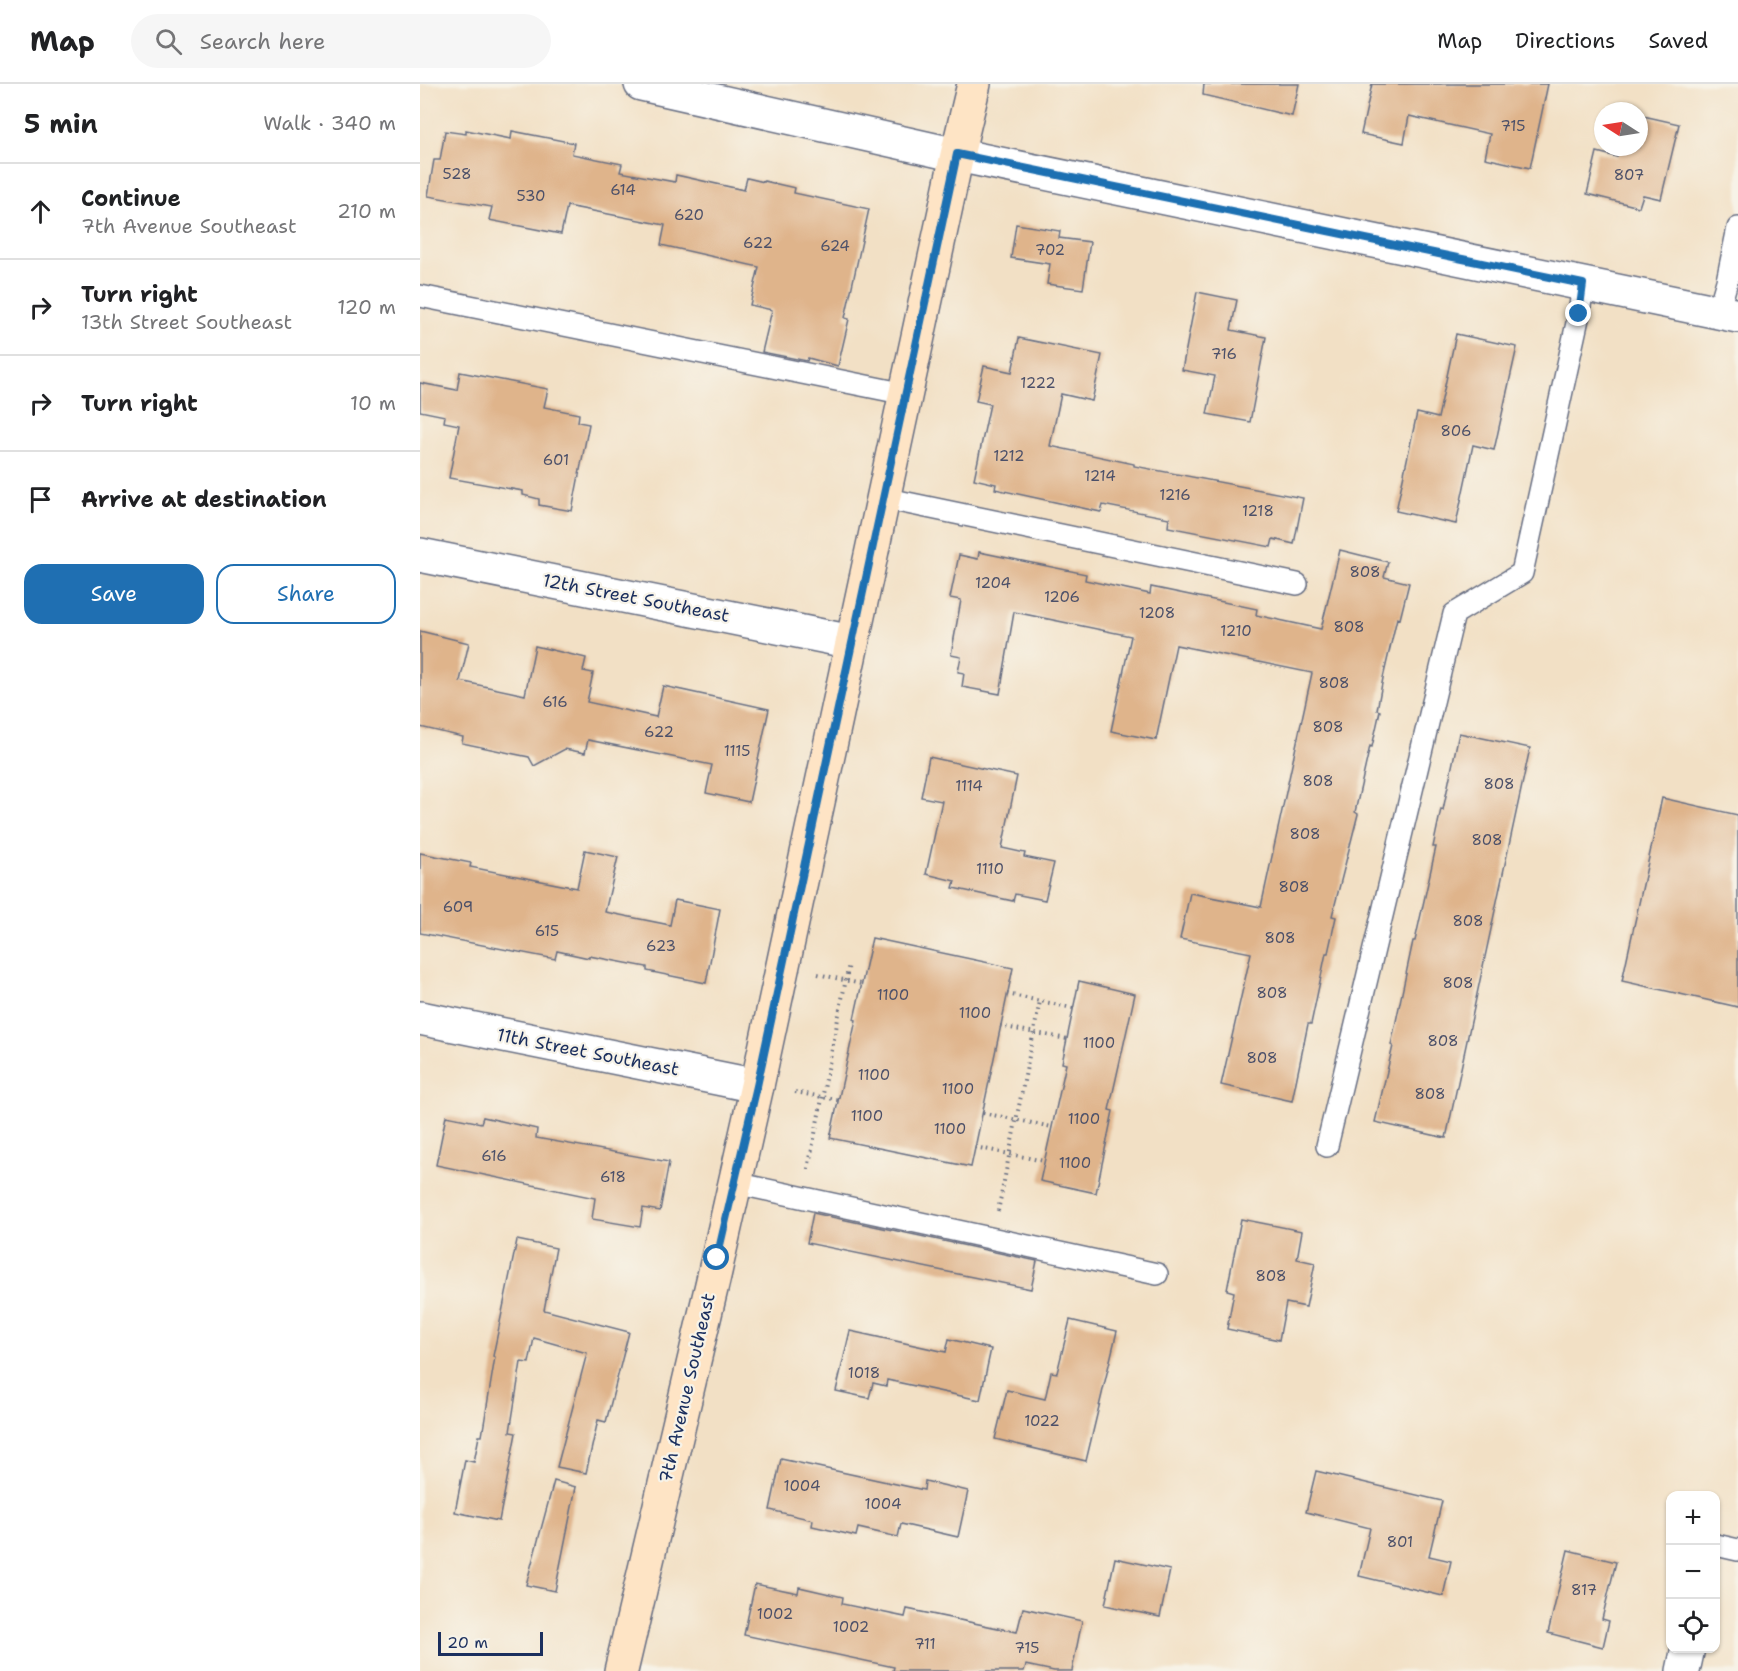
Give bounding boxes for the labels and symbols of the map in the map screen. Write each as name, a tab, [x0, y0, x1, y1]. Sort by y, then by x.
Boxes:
north arrow	[1594, 102, 1648, 156]
house number: 715	[1501, 116, 1525, 136]
house number: 528	[443, 164, 471, 184]
house number: 807	[1614, 165, 1644, 185]
house number: 614	[610, 180, 636, 200]
house number: 530	[516, 186, 546, 206]
house number: 620	[674, 205, 704, 225]
house number: 622	[743, 233, 773, 253]
house number: 624	[820, 236, 850, 256]
house number: 702	[1035, 240, 1065, 260]
route end	[1565, 300, 1591, 326]
house number: 716	[1211, 344, 1237, 364]
house number: 1222	[1020, 373, 1056, 393]
house number: 806	[1441, 421, 1471, 441]
house number: 1212	[993, 446, 1025, 466]
house number: 601	[543, 450, 569, 470]
house number: 1214	[1084, 466, 1116, 486]
house number: 1216	[1159, 485, 1191, 505]
house number: 1218	[1242, 501, 1274, 521]
house number: 808	[1350, 562, 1381, 582]
street label: 12th Street Southeast	[541, 568, 732, 628]
house number: 1204	[975, 573, 1011, 593]
house number: 1206	[1044, 587, 1080, 607]
house number: 1208	[1139, 603, 1175, 623]
house number: 808	[1334, 617, 1365, 637]
house number: 1210	[1220, 621, 1252, 641]
house number: 808	[1319, 673, 1350, 693]
house number: 616	[542, 692, 568, 712]
house number: 808	[1313, 717, 1344, 737]
house number: 622	[644, 722, 674, 742]
house number: 1115	[724, 741, 750, 761]
house number: 808	[1303, 771, 1334, 791]
house number: 808	[1484, 774, 1515, 794]
house number: 1114	[955, 776, 983, 796]
house number: 808	[1290, 824, 1321, 844]
house number: 808	[1472, 830, 1503, 850]
house number: 1110	[976, 859, 1004, 879]
house number: 808	[1279, 877, 1310, 897]
house number: 609	[443, 897, 473, 917]
house number: 808	[1453, 911, 1484, 931]
house number: 615	[535, 921, 559, 941]
house number: 808	[1265, 928, 1296, 948]
house number: 623	[646, 936, 676, 956]
house number: 808	[1443, 973, 1474, 993]
house number: 808	[1257, 983, 1288, 1003]
house number: 1100	[877, 985, 909, 1005]
house number: 1100	[959, 1003, 991, 1023]
street label: 11th Street Southeast	[495, 1023, 681, 1081]
house number: 808	[1428, 1031, 1459, 1051]
house number: 1100	[1083, 1033, 1115, 1053]
house number: 808	[1247, 1048, 1278, 1068]
house number: 1100	[858, 1065, 890, 1085]
house number: 1100	[942, 1079, 974, 1099]
house number: 808	[1415, 1084, 1446, 1104]
house number: 1100	[851, 1106, 883, 1126]
house number: 1100	[1068, 1109, 1100, 1129]
house number: 1100	[934, 1119, 966, 1139]
house number: 616	[481, 1146, 507, 1166]
house number: 1100	[1059, 1153, 1091, 1173]
house number: 618	[600, 1167, 626, 1187]
route start	[703, 1244, 729, 1270]
house number: 808	[1256, 1266, 1287, 1286]
street label: 7th Avenue Southeast	[653, 1291, 721, 1485]
house number: 1018	[848, 1363, 880, 1383]
house number: 1022	[1024, 1411, 1060, 1431]
house number: 1004	[784, 1476, 820, 1496]
house number: 1004	[865, 1494, 901, 1514]
house number: 801	[1387, 1532, 1413, 1552]
house number: 817	[1571, 1580, 1597, 1600]
house number: 1002	[757, 1604, 793, 1624]
house number: 1002	[833, 1617, 869, 1637]
scale bar	[438, 1629, 543, 1656]
house number: 711	[914, 1634, 936, 1654]
house number: 715	[1015, 1638, 1039, 1658]

